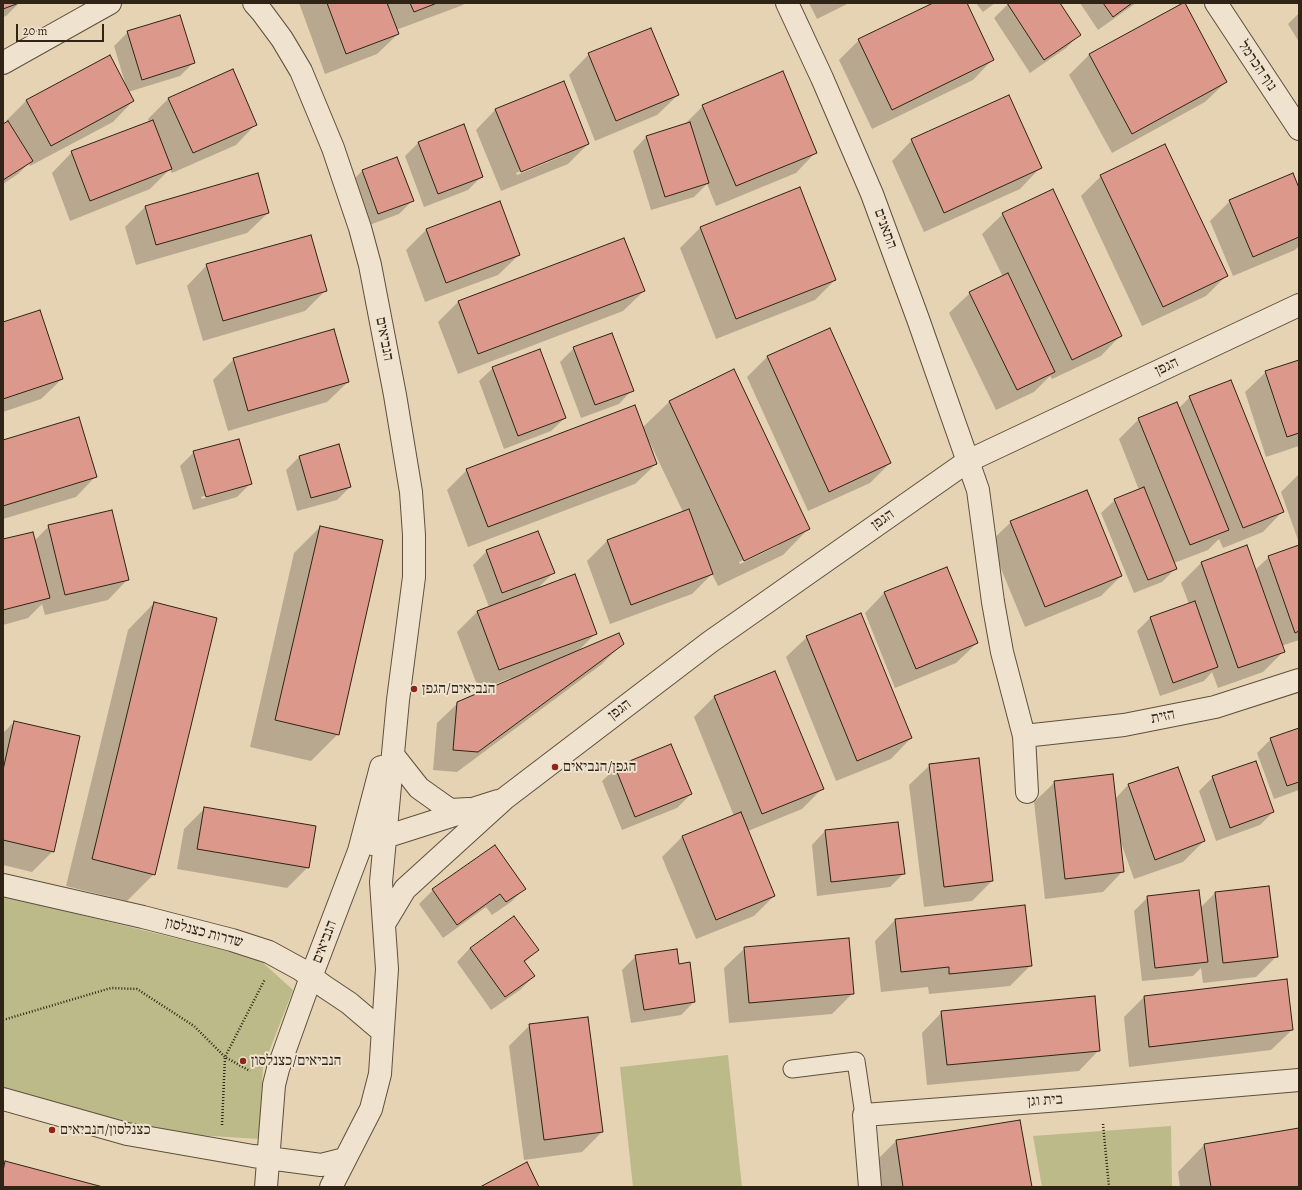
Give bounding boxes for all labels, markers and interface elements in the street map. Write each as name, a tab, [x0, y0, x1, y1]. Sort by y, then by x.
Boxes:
scale bar	[18, 16, 106, 42]
text: 20 m	[23, 23, 47, 39]
street label: נוף הכרמל	[1234, 37, 1280, 95]
street label: התאנים	[869, 206, 901, 252]
street label: הנביאים	[371, 315, 397, 363]
street label: הגפן	[1152, 354, 1182, 380]
street label: הגפן	[868, 506, 898, 534]
place label: הנביאים/הגפן	[422, 680, 495, 698]
marker: הנביאים/הגפן	[409, 684, 419, 694]
street label: הגפן	[605, 696, 635, 724]
street label: הזית	[1149, 706, 1177, 728]
place label: הגפן/הנביאים	[563, 758, 636, 776]
marker: הגפן/הנביאים	[550, 762, 560, 772]
street label: שדרות כצנלסון	[163, 914, 245, 952]
street label: הנביאים	[309, 918, 341, 966]
place label: הנביאים/כצנלסון	[251, 1052, 342, 1070]
marker: הנביאים/כצנלסון	[238, 1056, 248, 1066]
street label: בית וגן	[1027, 1091, 1063, 1111]
place label: כצנלסון/הנביאים	[60, 1121, 151, 1139]
marker: כצנלסון/הנביאים	[47, 1125, 57, 1135]

